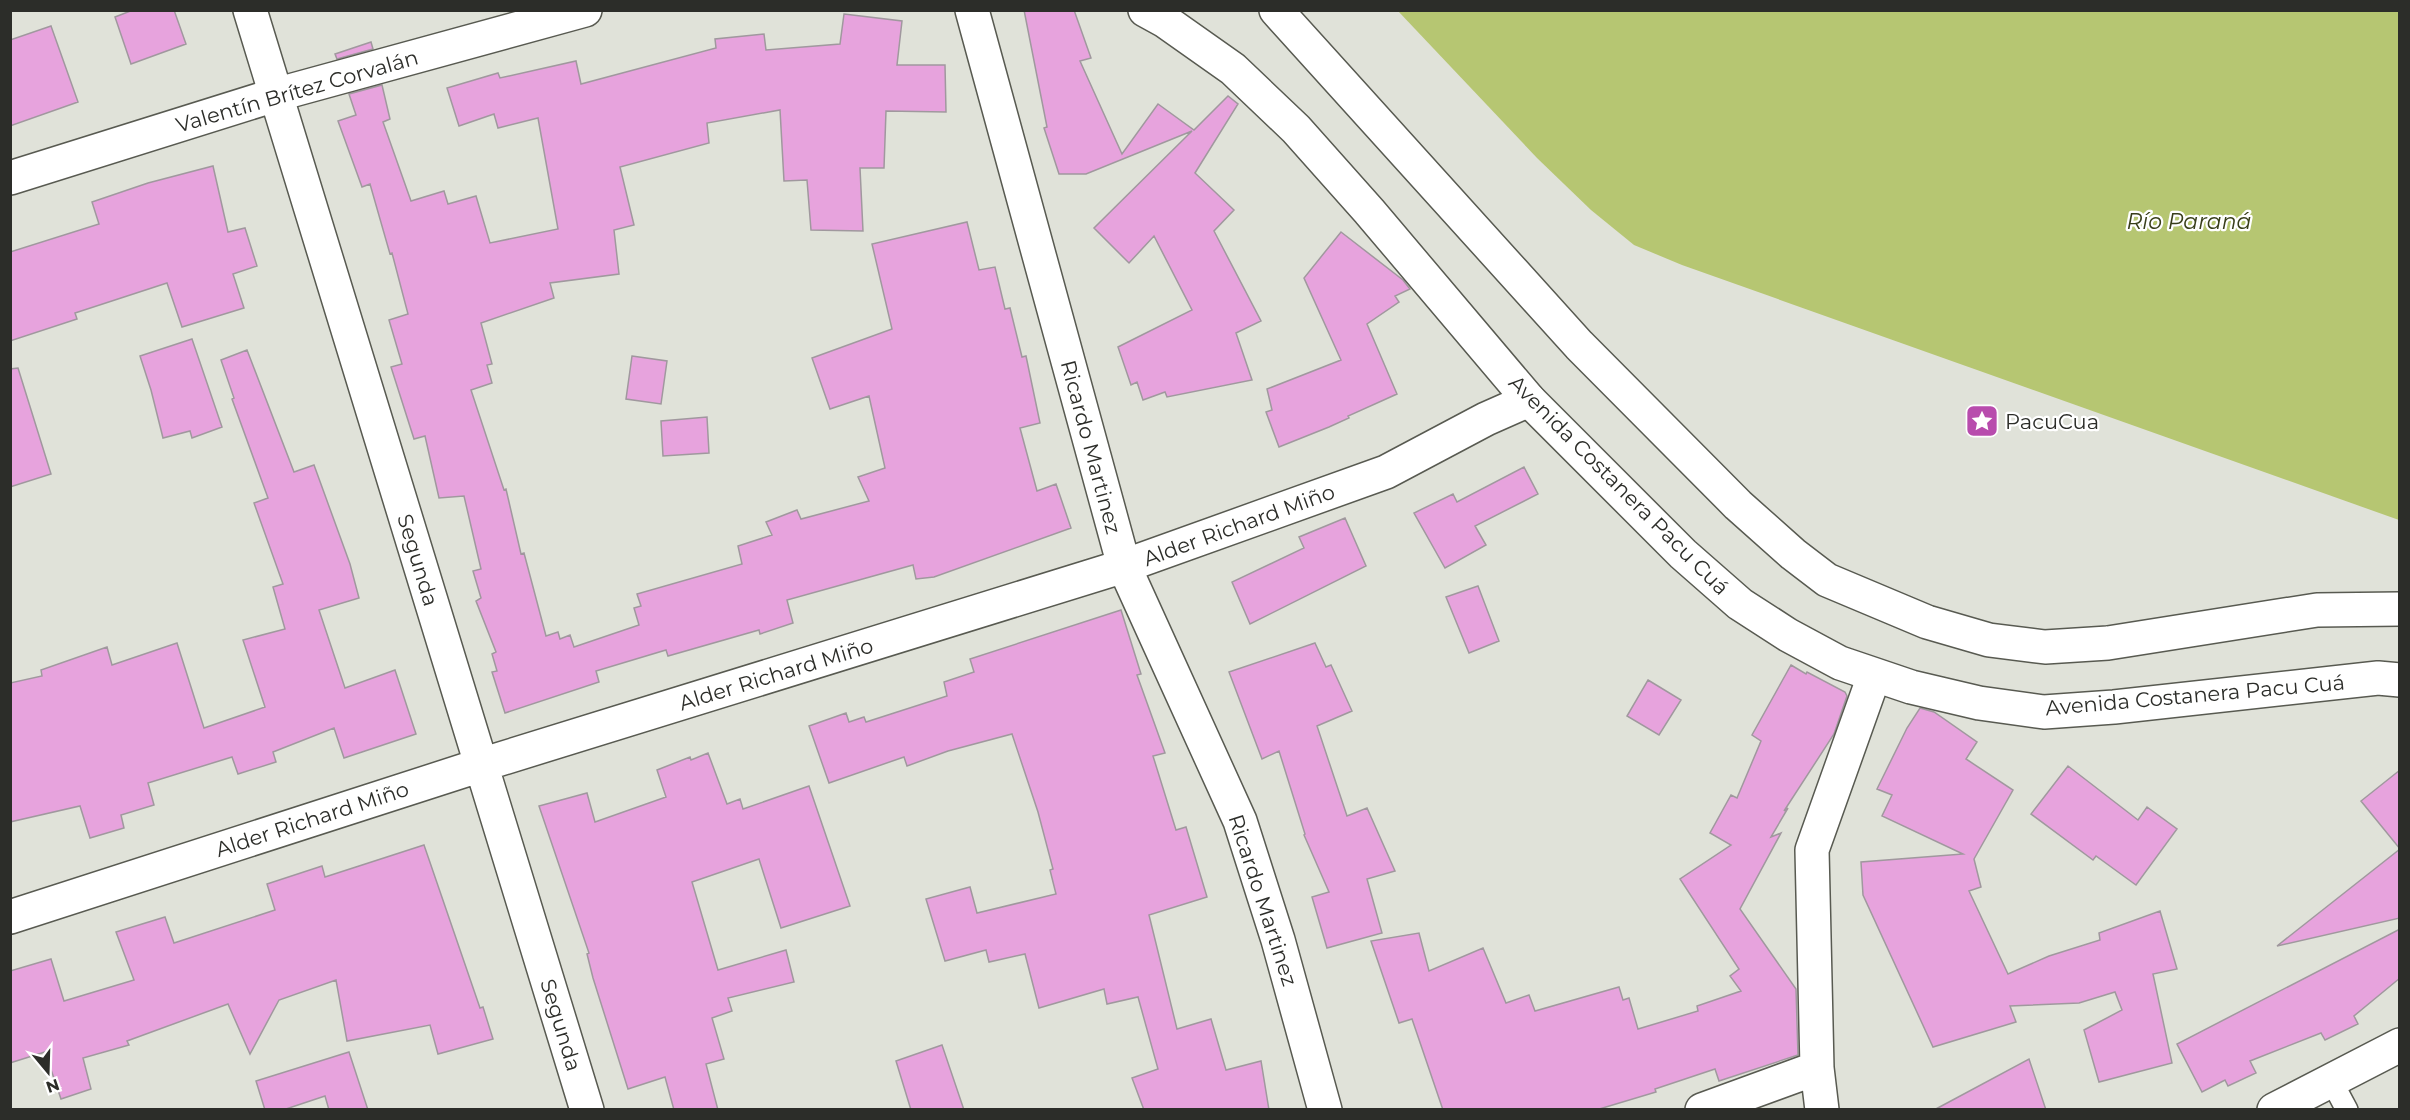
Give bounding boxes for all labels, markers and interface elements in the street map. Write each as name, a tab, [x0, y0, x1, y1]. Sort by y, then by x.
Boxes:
street label: Valentín Brítez Corvalán	[173, 44, 421, 138]
water label: Río Paraná	[2126, 208, 2252, 235]
street label: Ricardo Martinez	[1056, 357, 1126, 537]
street label: Avenida Costanera Pacu Cuá	[1504, 370, 1734, 600]
place icon: PacuCua	[1964, 403, 2000, 439]
place label: PacuCua	[2005, 409, 2099, 434]
street label: Alder Richard Miño	[1140, 479, 1338, 571]
street label: Segunda	[392, 511, 444, 609]
street label: Alder Richard Miño	[676, 633, 876, 715]
street label: Avenida Costanera Pacu Cuá	[2044, 669, 2346, 721]
street label: Alder Richard Miño	[212, 776, 412, 862]
street label: Ricardo Martinez	[1223, 811, 1303, 989]
street label: Segunda	[535, 976, 587, 1074]
north arrow	[18, 1042, 78, 1102]
text: N	[44, 1075, 62, 1097]

